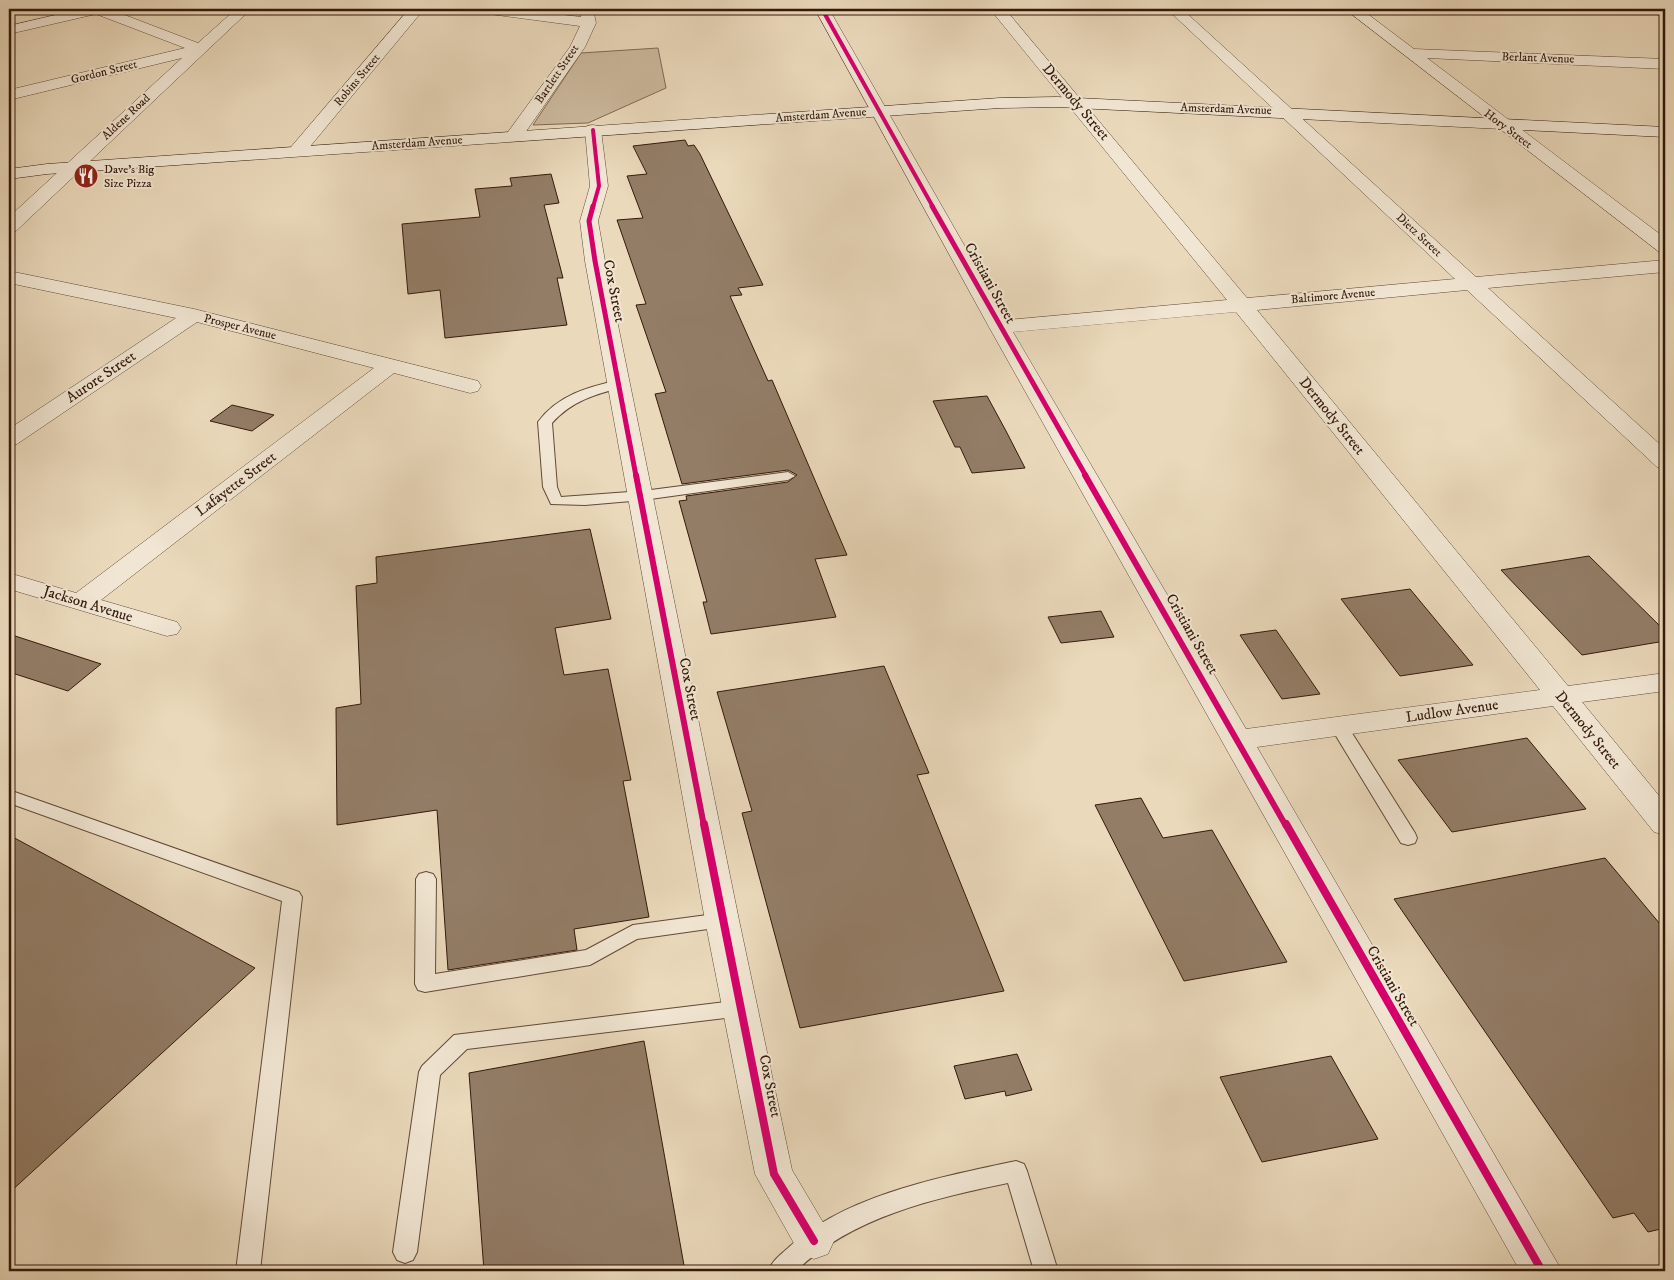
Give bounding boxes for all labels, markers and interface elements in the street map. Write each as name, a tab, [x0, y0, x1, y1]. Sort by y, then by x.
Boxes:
street label: Bartlett Street	[532, 41, 582, 106]
street label: Berlant Avenue	[1501, 49, 1575, 67]
street label: Robins Street	[331, 51, 383, 109]
street label: Gordon Street	[69, 57, 139, 87]
street label: Dermody Street	[1038, 60, 1114, 145]
street label: Aldene Road	[99, 91, 153, 143]
street label: Amsterdam Avenue	[1180, 100, 1272, 118]
street label: Amsterdam Avenue	[775, 104, 867, 126]
street label: Hory Street	[1481, 106, 1535, 152]
street label: Amsterdam Avenue	[371, 132, 463, 154]
place label: Dave's Big Size Pizza	[104, 162, 154, 191]
restaurant icon: Dave's Big Size Pizza	[73, 163, 99, 189]
street label: Dietz Street	[1393, 210, 1445, 260]
street label: Cristiani Street	[960, 239, 1020, 327]
street label: Cox Street	[599, 258, 629, 324]
street label: Baltimore Avenue	[1290, 285, 1376, 307]
street label: Prosper Avenue	[202, 311, 278, 343]
street label: Aurore Street	[62, 347, 140, 407]
street label: Dermody Street	[1295, 373, 1369, 459]
street label: Lafayette Street	[192, 447, 280, 521]
street label: Jackson Avenue	[39, 581, 135, 627]
street label: Cristiani Street	[1161, 590, 1223, 678]
street label: Cox Street	[675, 656, 705, 722]
street label: Dermody Street	[1551, 687, 1625, 773]
street label: Ludlow Avenue	[1404, 695, 1500, 727]
street label: Cristiani Street	[1362, 942, 1424, 1030]
street label: Cox Street	[755, 1053, 785, 1119]

